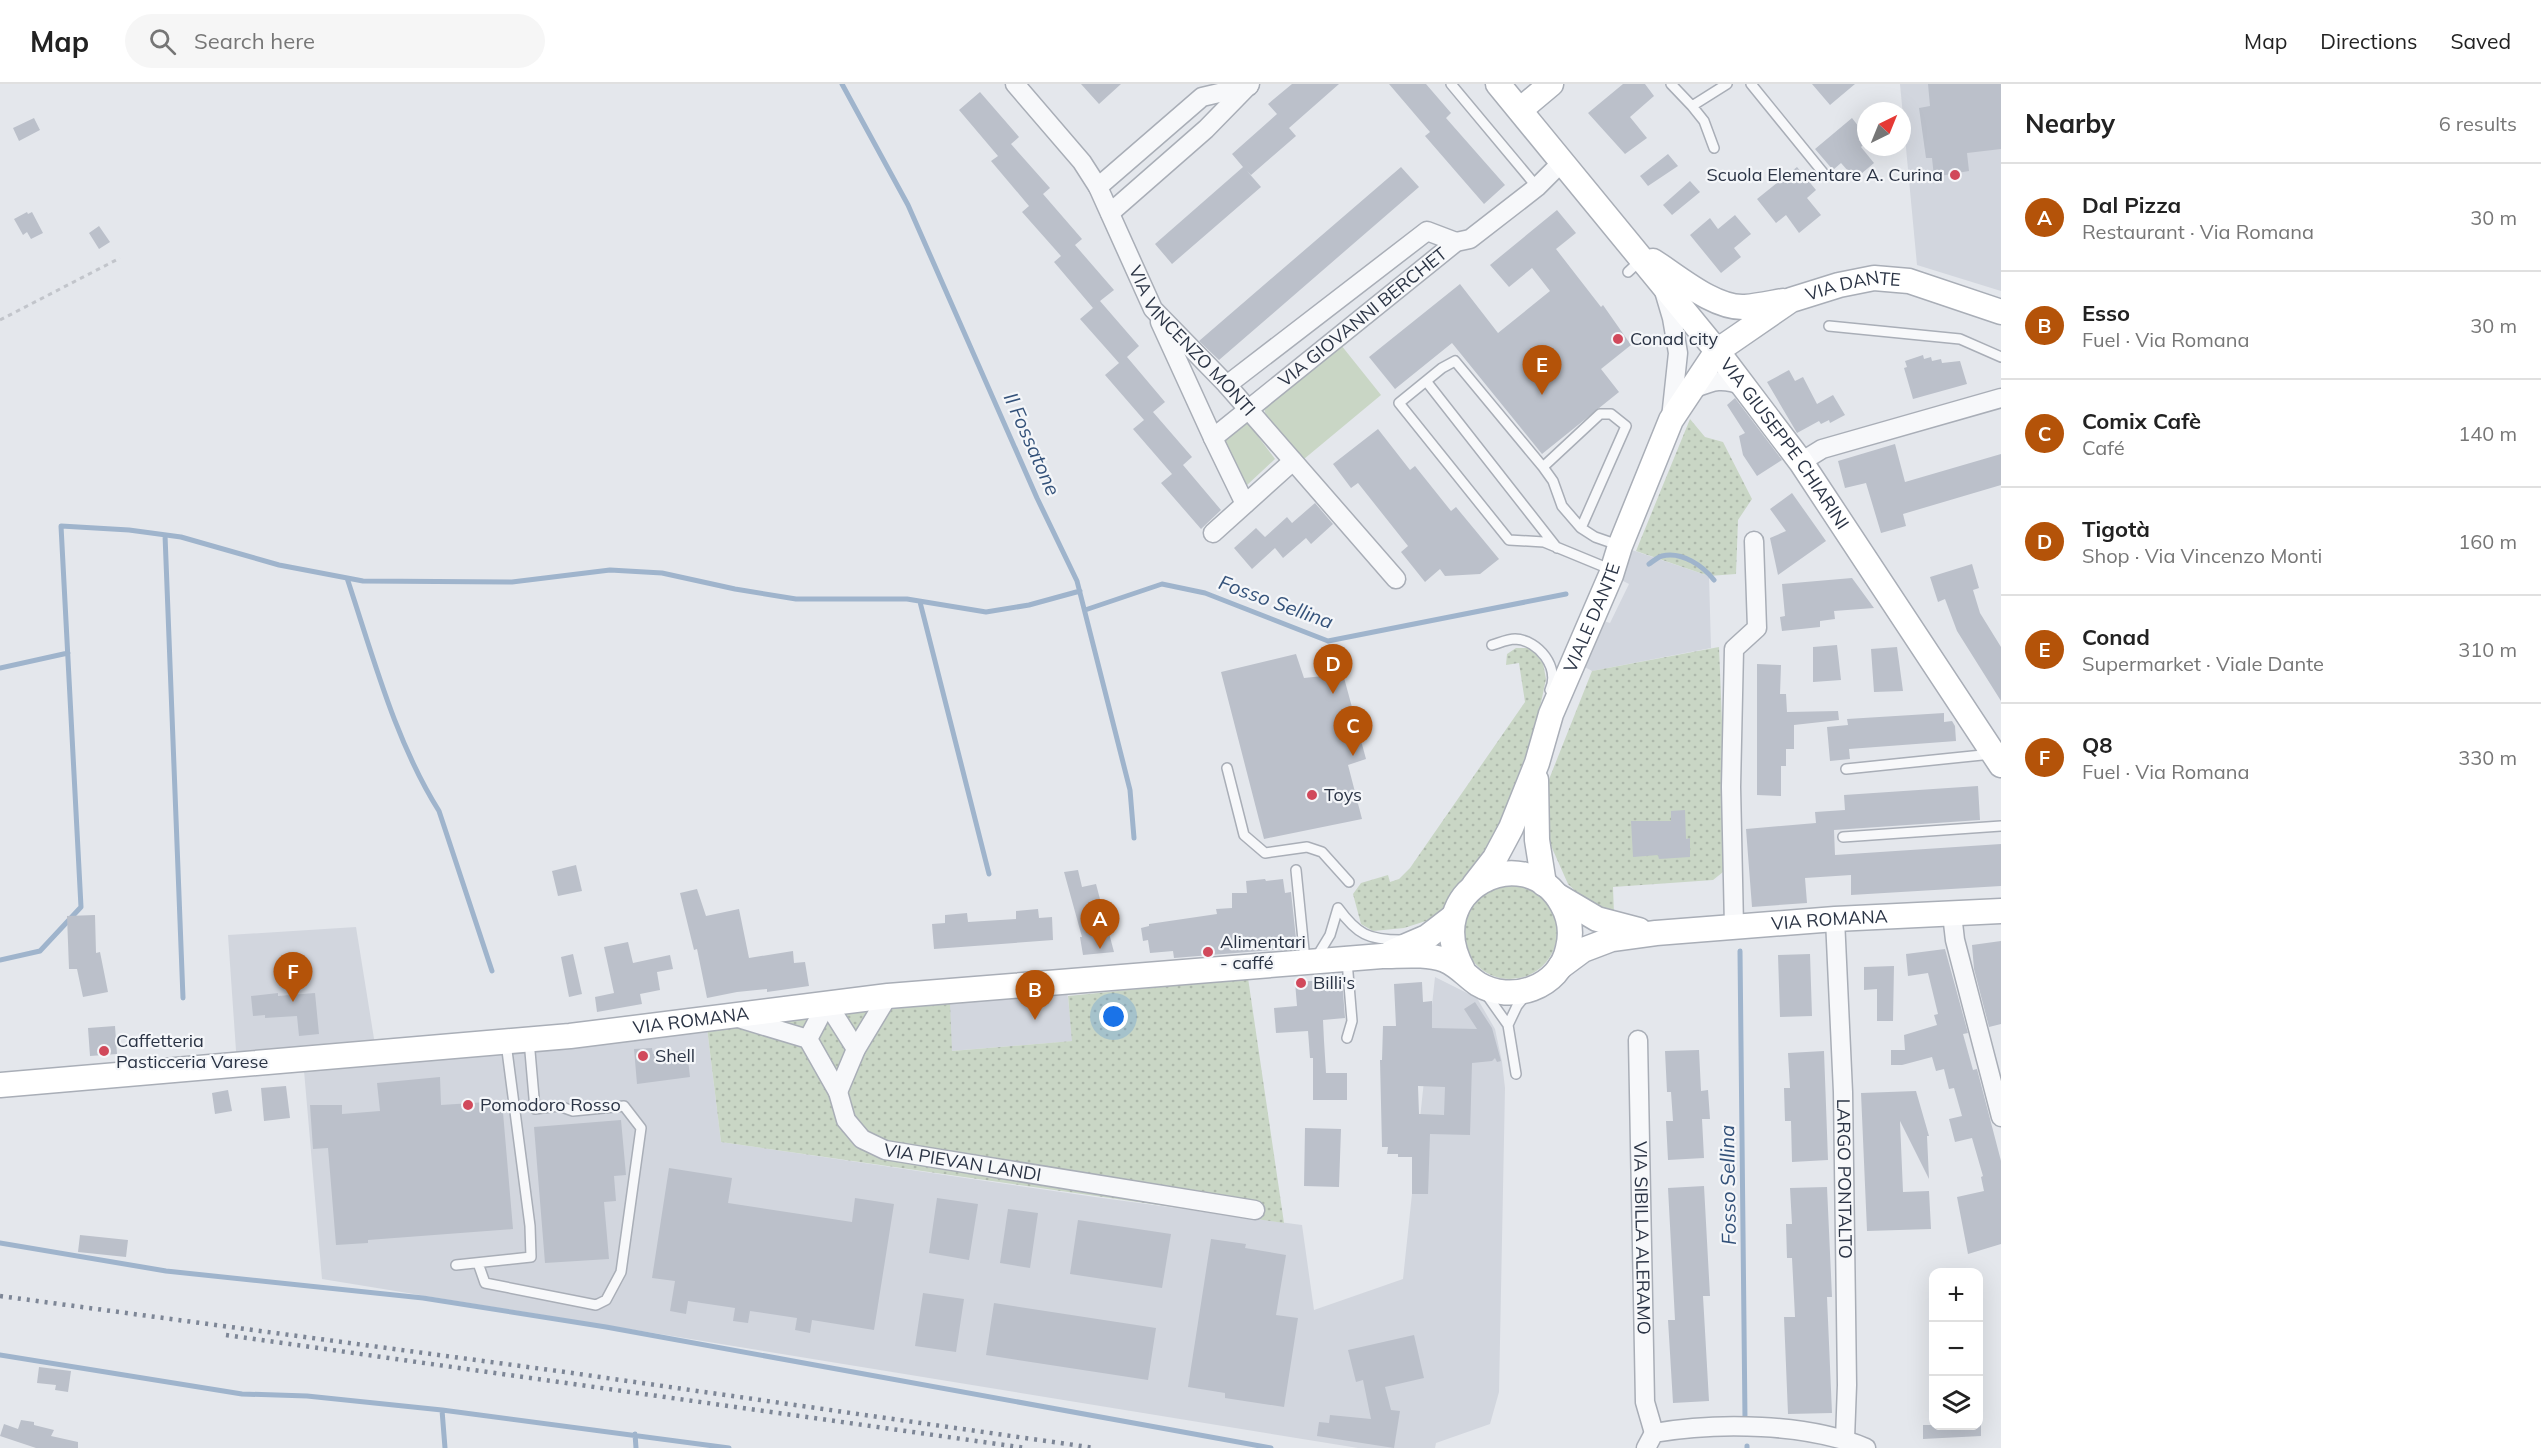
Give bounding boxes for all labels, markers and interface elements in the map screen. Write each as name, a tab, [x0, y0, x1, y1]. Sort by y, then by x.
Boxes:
search box	[125, 14, 545, 68]
text: Map	[30, 24, 89, 59]
icon: search	[146, 25, 179, 58]
text: Search here	[194, 27, 315, 55]
text: Map	[2244, 28, 2287, 54]
text: Directions	[2320, 28, 2417, 54]
text: Saved	[2450, 28, 2511, 54]
north arrow	[1857, 102, 1911, 156]
text: Nearby	[2025, 107, 2115, 140]
text: 6 results	[2439, 111, 2517, 136]
place label: Scuola Elementare A. Curina	[1707, 163, 1943, 186]
marker: Scuola Elementare A. Curina	[1948, 168, 1962, 182]
text: Dal Pizza	[2082, 191, 2181, 219]
text: A	[2037, 205, 2052, 230]
text: 30 m	[2470, 205, 2517, 230]
text: Restaurant · Via Romana	[2082, 219, 2314, 244]
street label: VIA GIOVANNI BERCHET	[1273, 242, 1452, 392]
street label: VIA VINCENZO MONTI	[1124, 262, 1261, 420]
street label: VIA DANTE	[1803, 265, 1902, 306]
text: Esso	[2082, 299, 2130, 327]
text: B	[2038, 313, 2051, 338]
text: 30 m	[2470, 313, 2517, 338]
place label: Conad city	[1630, 327, 1718, 350]
text: Fuel · Via Romana	[2082, 327, 2250, 352]
marker: Conad city	[1611, 332, 1625, 346]
pin: E	[1522, 346, 1562, 395]
street label: VIA GIUSEPPE CHIARINI	[1715, 353, 1854, 534]
water label: Il Fossatone	[999, 388, 1066, 499]
text: Comix Cafè	[2082, 407, 2201, 435]
text: C	[2038, 421, 2051, 446]
text: 140 m	[2458, 421, 2517, 446]
text: Café	[2082, 435, 2125, 460]
text: Tigotà	[2082, 515, 2150, 543]
text: D	[2037, 529, 2052, 554]
text: 160 m	[2458, 529, 2517, 554]
text: Shop · Via Vincenzo Monti	[2082, 543, 2322, 568]
street label: VIALE DANTE	[1558, 560, 1625, 676]
water label: Fosso Sellina	[1215, 569, 1337, 634]
text: Conad	[2082, 623, 2150, 651]
text: E	[2039, 637, 2050, 662]
text: 310 m	[2458, 637, 2517, 662]
pin: D	[1314, 644, 1352, 694]
text: Supermarket · Viale Dante	[2082, 651, 2324, 676]
pin: C	[1334, 706, 1372, 756]
text: Q8	[2082, 731, 2113, 759]
text: F	[2039, 745, 2050, 770]
text: 330 m	[2458, 745, 2517, 770]
text: Fuel · Via Romana	[2082, 759, 2250, 784]
place label: Toys	[1324, 783, 1362, 806]
marker: Toys	[1305, 788, 1319, 802]
pin: A	[1080, 900, 1120, 949]
street label: VIA ROMANA	[1770, 904, 1888, 935]
place label: Alimentari - caffé	[1220, 930, 1306, 974]
marker: Alimentari - caffé	[1201, 945, 1215, 959]
pin: F	[274, 952, 312, 1002]
pin: B	[1016, 970, 1054, 1020]
place label: Billi's	[1313, 971, 1355, 994]
marker: Billi's	[1294, 976, 1308, 990]
street label: VIA ROMANA	[631, 1002, 750, 1039]
your location	[1099, 1002, 1128, 1031]
place label: Caffetteria Pasticceria Varese	[116, 1029, 268, 1073]
marker: Caffetteria Pasticceria Varese	[97, 1044, 111, 1058]
place label: Shell	[655, 1044, 695, 1067]
marker: Shell	[636, 1049, 650, 1063]
place label: Pomodoro Rosso	[480, 1093, 621, 1116]
marker: Pomodoro Rosso	[461, 1098, 475, 1112]
street label: LARGO PONTALTO	[1832, 1099, 1857, 1259]
water label: Fosso Sellina	[1714, 1125, 1741, 1245]
street label: VIA PIEVAN LANDI	[882, 1138, 1043, 1186]
street label: VIA SIBILLA ALERAMO	[1629, 1141, 1656, 1335]
map controls	[1929, 1268, 1983, 1430]
button: +	[1929, 1268, 1983, 1322]
button: −	[1929, 1322, 1983, 1376]
button: layers	[1929, 1376, 1983, 1430]

